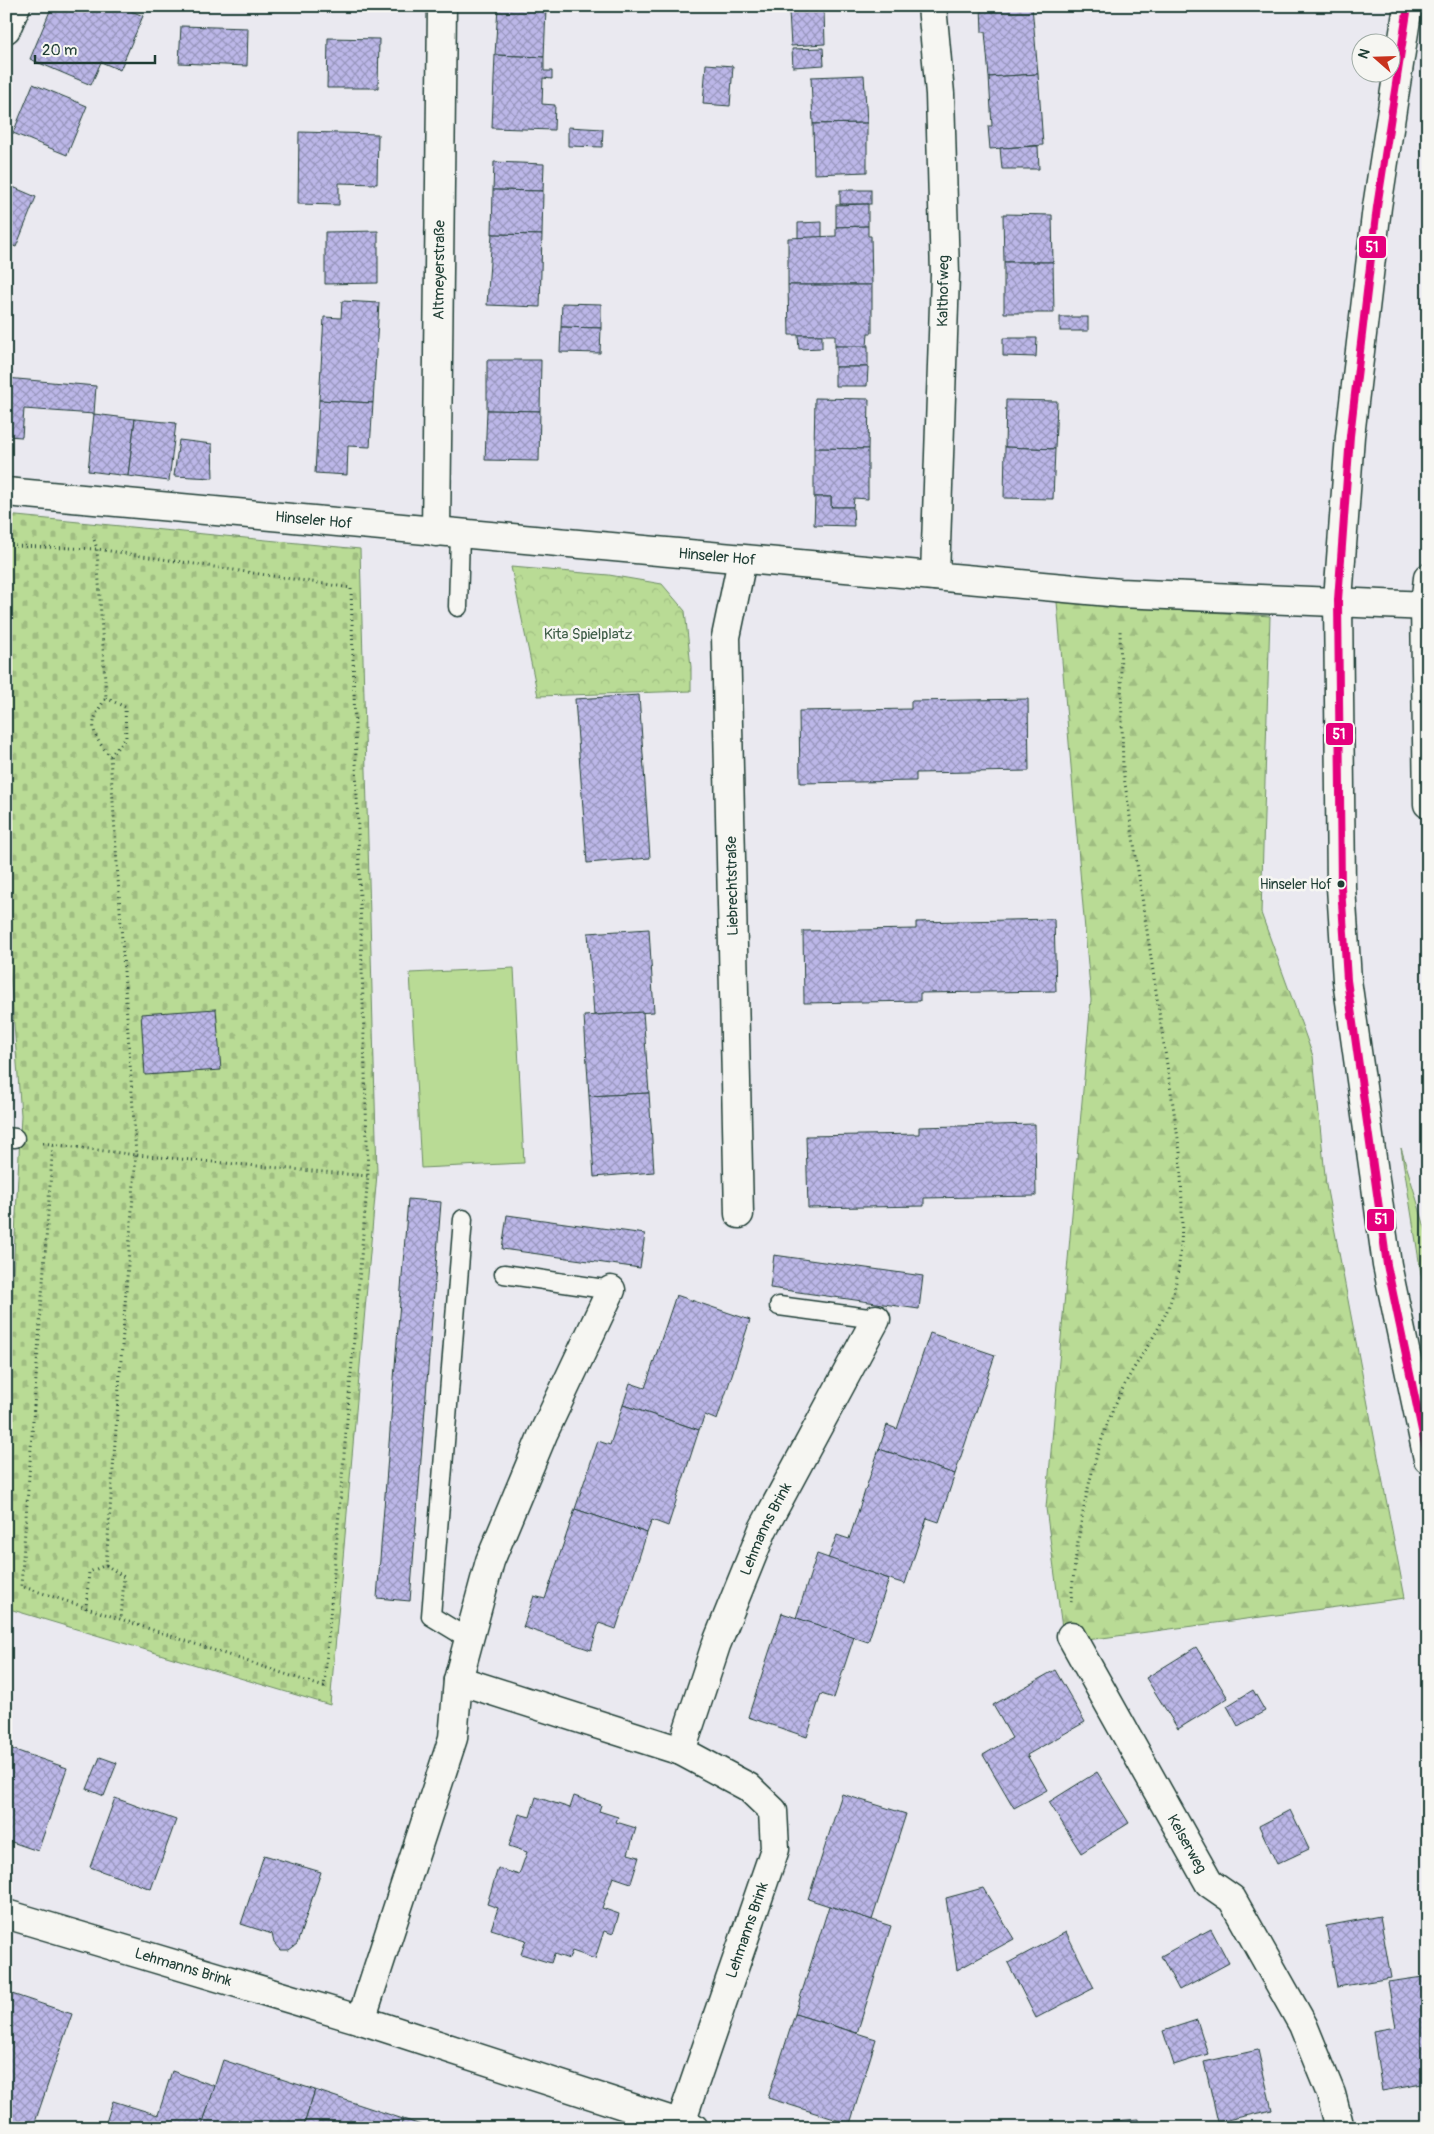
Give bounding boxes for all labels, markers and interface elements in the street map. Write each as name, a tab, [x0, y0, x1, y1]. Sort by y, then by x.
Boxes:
scale bar	[35, 32, 155, 64]
north arrow	[1352, 32, 1402, 82]
text: 20 m	[42, 41, 77, 60]
text: N	[1355, 46, 1374, 61]
street label: Altmeyerstraße	[429, 219, 450, 320]
line badge: 51	[1358, 235, 1387, 259]
text: 51	[1365, 239, 1379, 256]
street label: Kalthofweg	[933, 255, 954, 327]
street label: Hinseler Hof	[274, 507, 353, 533]
street label: Hinseler Hof	[678, 544, 757, 570]
park label: Kita Spielplatz	[544, 625, 632, 644]
line badge: 51	[1325, 722, 1354, 746]
text: 51	[1332, 726, 1346, 743]
street label: Liebrechtstraße	[722, 835, 743, 936]
place label: Hinseler Hof	[1260, 876, 1332, 893]
marker: Hinseler Hof	[1336, 879, 1346, 889]
line badge: 51	[1366, 1208, 1395, 1232]
text: 51	[1374, 1211, 1388, 1228]
street label: Lehmanns Brink	[736, 1479, 797, 1578]
street label: Kelserweg	[1163, 1811, 1211, 1877]
street label: Lehmanns Brink	[722, 1879, 773, 1981]
street label: Lehmanns Brink	[132, 1944, 235, 1991]

